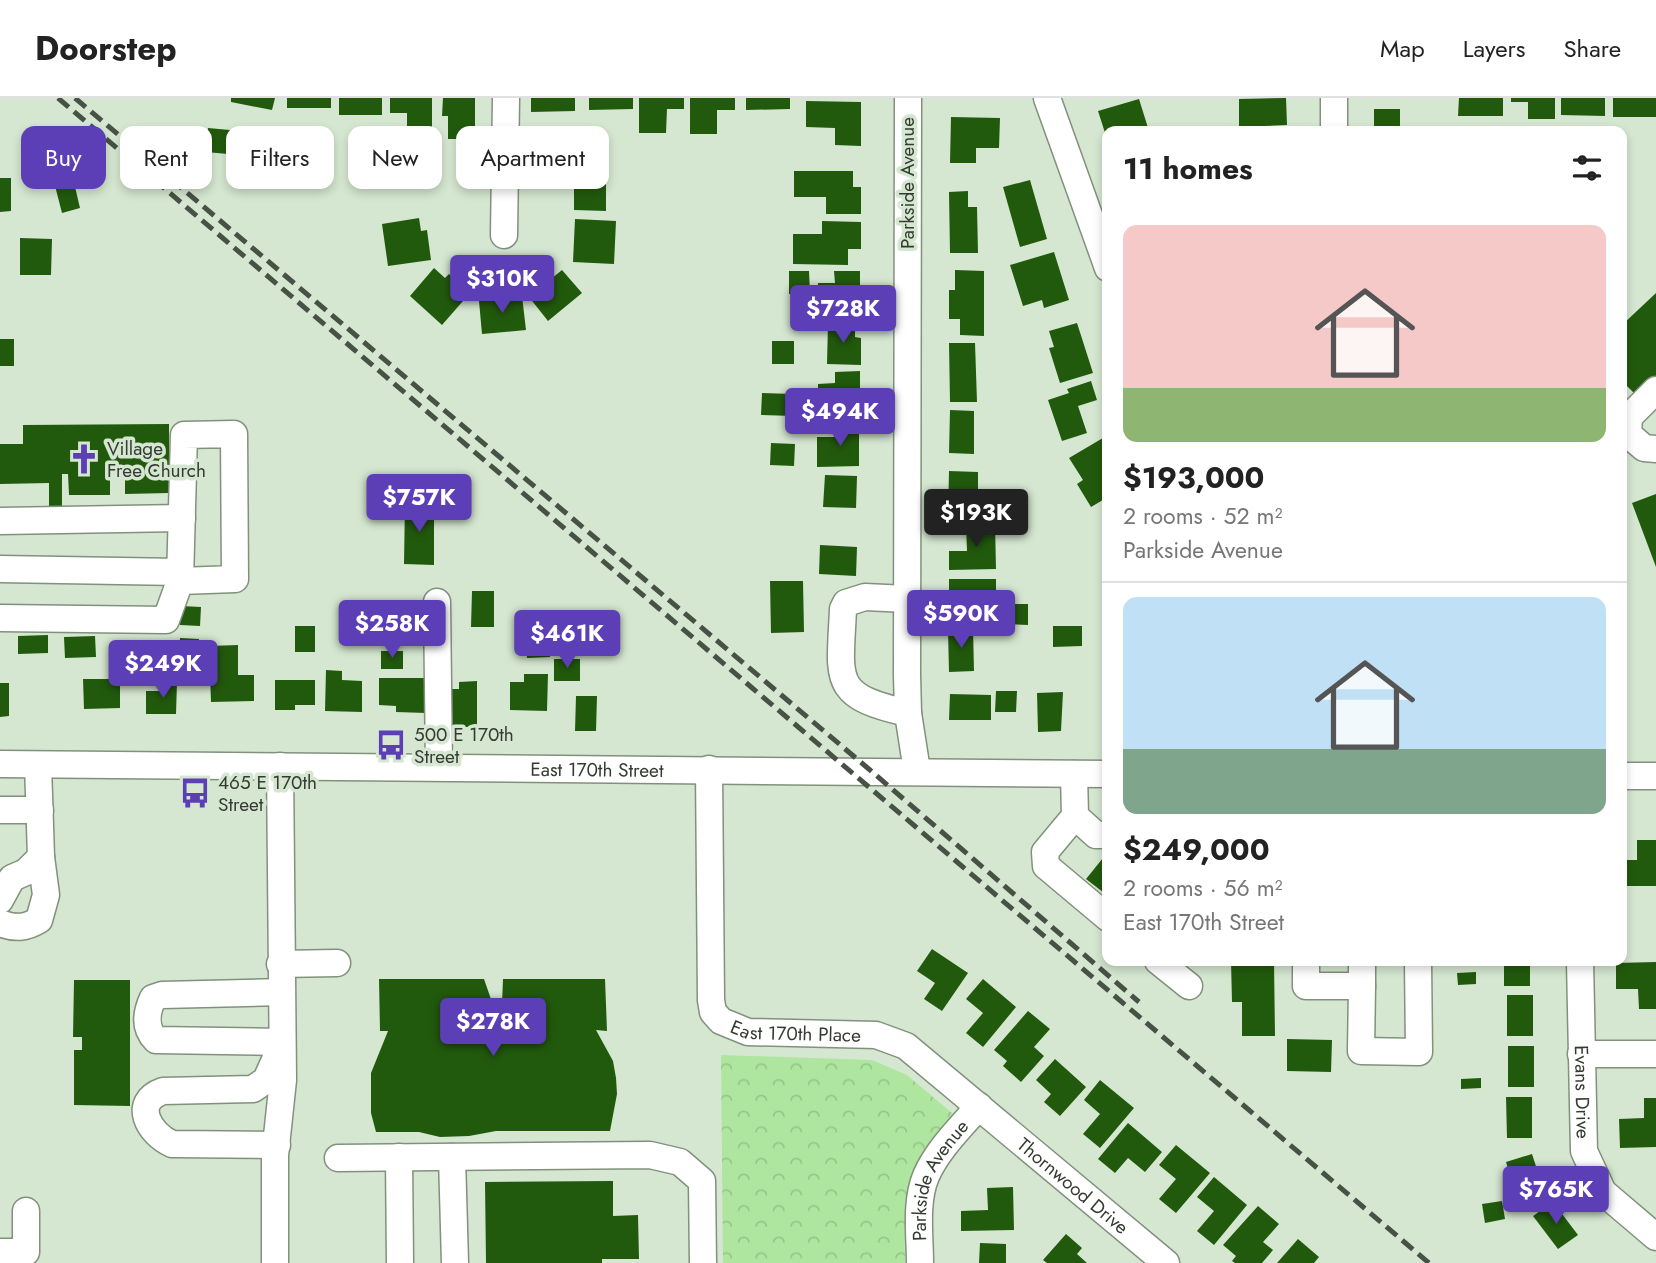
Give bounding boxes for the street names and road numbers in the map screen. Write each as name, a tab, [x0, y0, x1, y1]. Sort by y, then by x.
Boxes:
street label: Parkside Avenue	[894, 117, 921, 249]
street label: East 170th Street	[530, 755, 664, 783]
street label: East 170th Place	[727, 1013, 861, 1048]
street label: Evans Drive	[1568, 1045, 1597, 1139]
street label: Parkside Avenue	[905, 1113, 975, 1242]
street label: Thornwood Drive	[1012, 1131, 1135, 1240]

